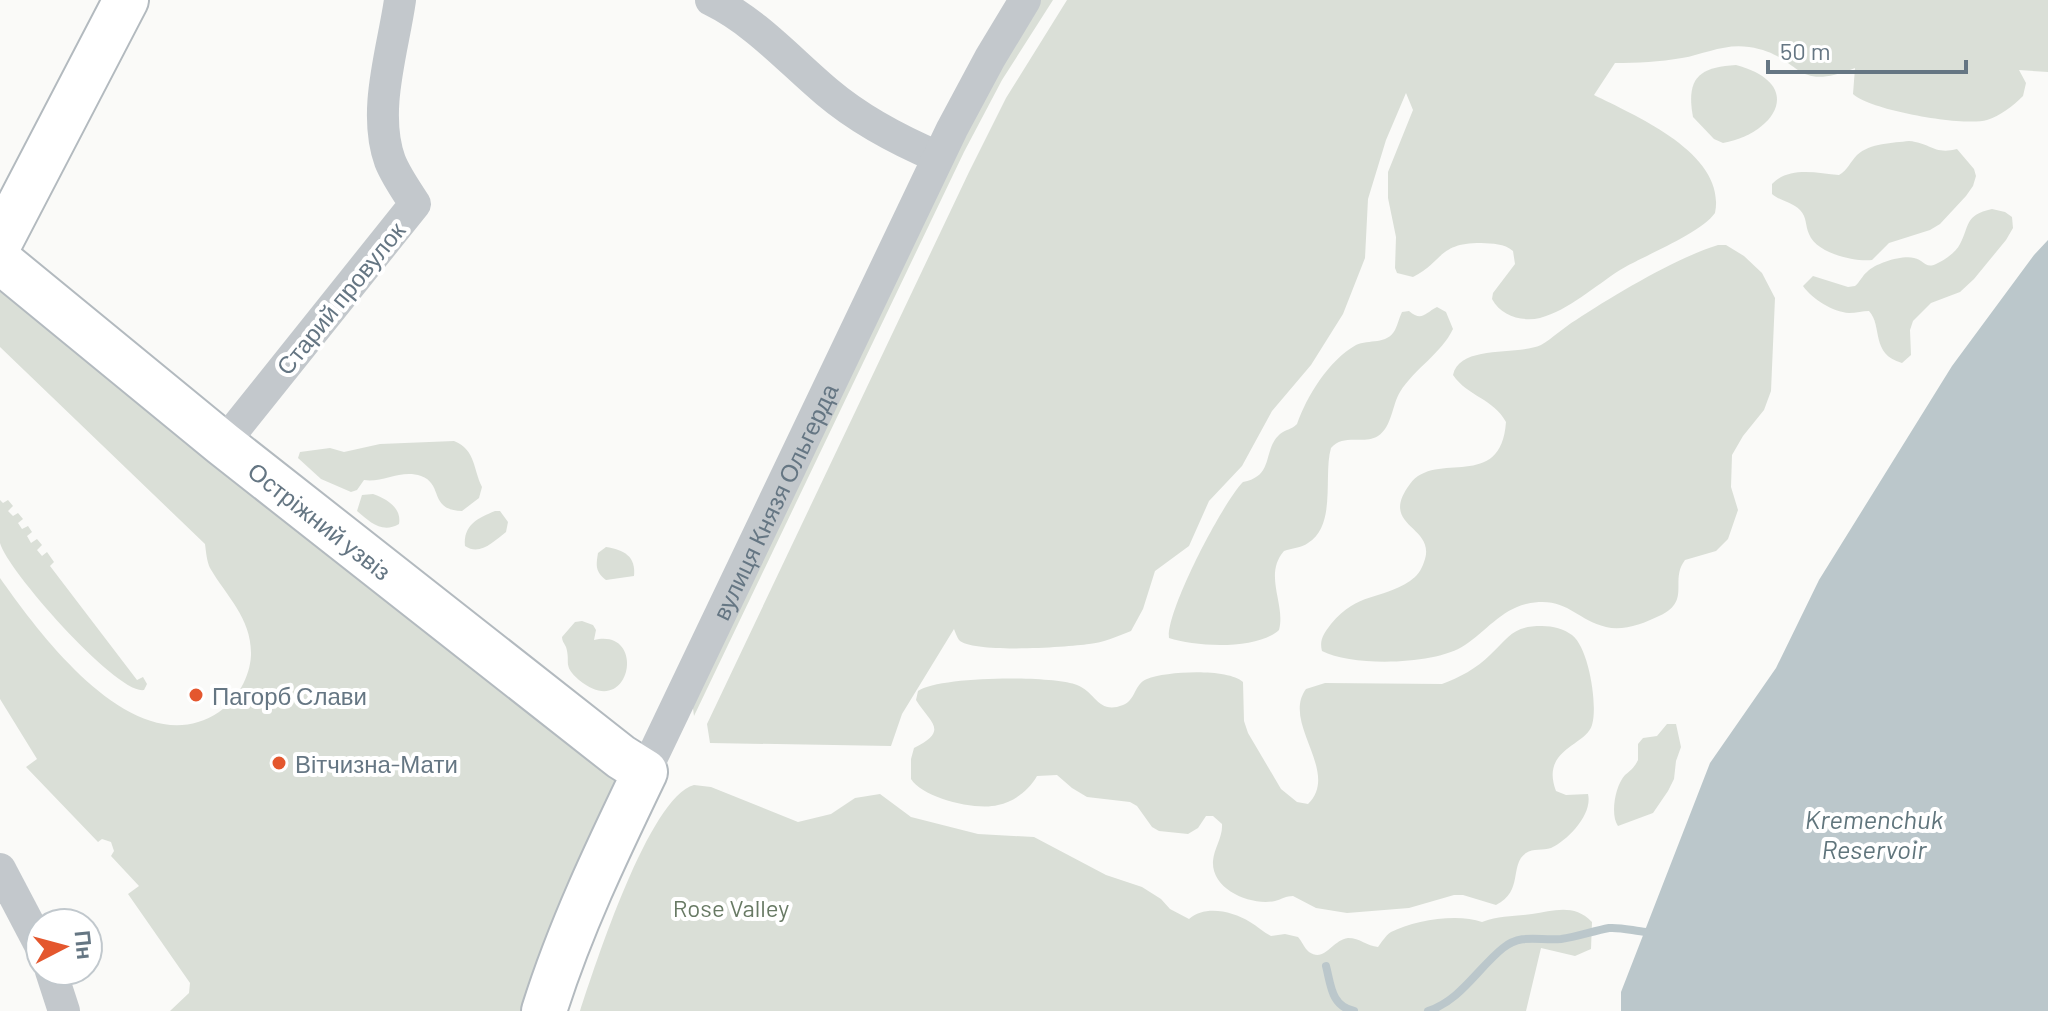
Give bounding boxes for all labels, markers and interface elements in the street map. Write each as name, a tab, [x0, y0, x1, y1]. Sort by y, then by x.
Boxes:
scale bar	[1768, 24, 1966, 74]
text: 50 m	[1780, 36, 1831, 65]
street label: Старий провулок	[270, 215, 411, 380]
street label: вулиця Князя Ольгерда	[705, 378, 843, 624]
street label: Остріжний узвіз	[243, 455, 397, 585]
place label: Пагорб Слави	[212, 681, 367, 710]
marker: Пагорб Слави	[187, 686, 205, 704]
place label: Вітчизна-Мати	[295, 749, 458, 778]
marker: Вітчизна-Мати	[270, 754, 288, 772]
water label: Kremenchuk Reservoir	[1805, 803, 1943, 864]
park label: Rose Valley	[673, 893, 789, 922]
north arrow	[24, 907, 104, 987]
text: Пн	[70, 929, 99, 961]

